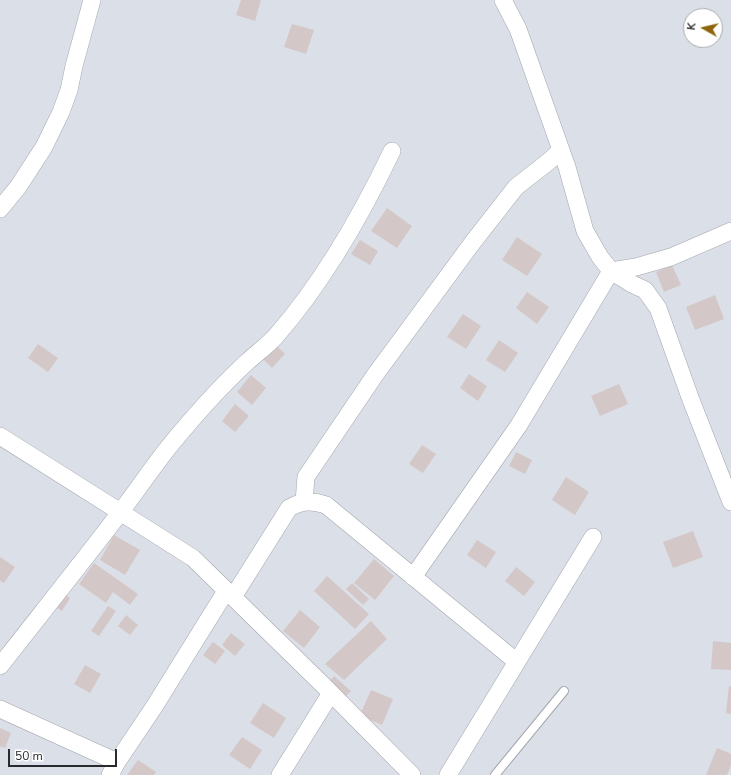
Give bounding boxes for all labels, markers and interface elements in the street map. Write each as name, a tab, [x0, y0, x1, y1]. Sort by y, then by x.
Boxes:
north arrow	[683, 8, 723, 48]
text: K	[684, 22, 700, 31]
scale bar	[10, 741, 119, 767]
text: 50 m	[15, 748, 43, 764]

